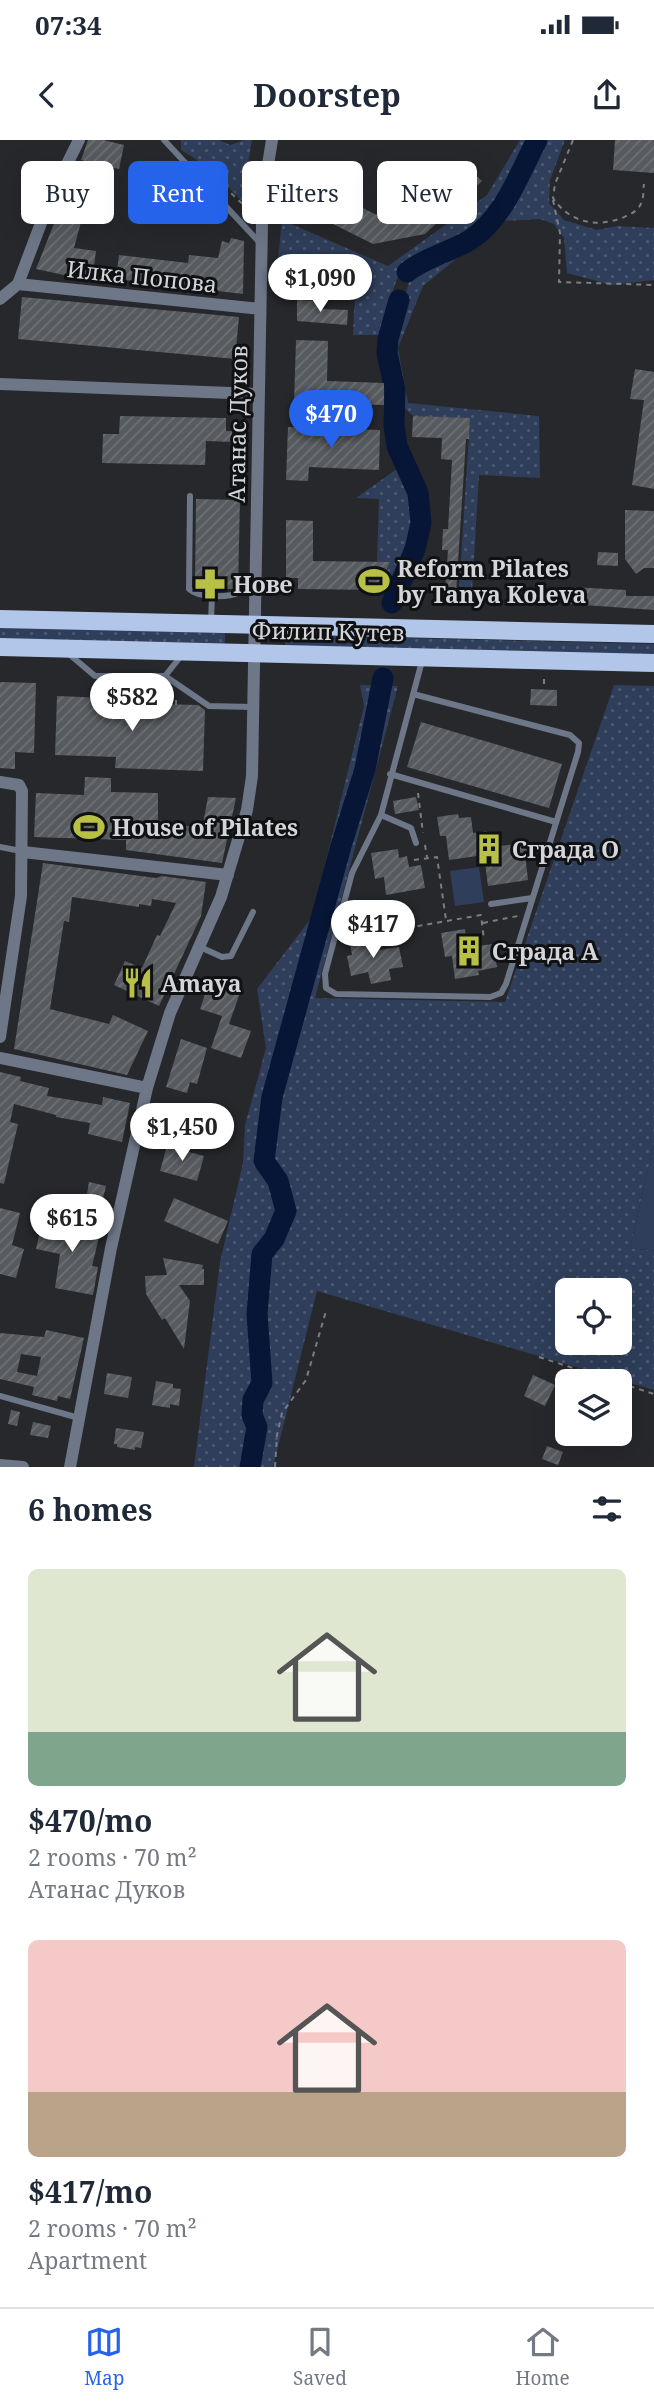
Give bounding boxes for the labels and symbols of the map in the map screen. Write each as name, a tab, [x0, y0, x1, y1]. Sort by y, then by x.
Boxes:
street label: Илка Попова	[65, 252, 219, 300]
pin: $1,090	[263, 254, 377, 314]
street label: Атанас Дуков	[220, 345, 254, 503]
pin: $470	[290, 390, 372, 450]
place label: Reform Pilates by Tanya Koleva	[397, 552, 587, 610]
sports icon: Reform Pilates by Tanya Koleva	[357, 564, 391, 598]
pharmacy icon: Нове	[193, 567, 227, 601]
place label: Нове	[233, 568, 293, 600]
street label: Филип Кутев	[251, 614, 405, 648]
pin: $582	[91, 674, 173, 733]
sports icon: House of Pilates	[72, 810, 106, 844]
place label: House of Pilates	[112, 811, 298, 843]
building icon: Сграда О	[472, 832, 506, 866]
place label: Сграда О	[512, 833, 619, 865]
pin: $417	[332, 900, 414, 960]
building icon: Сграда А	[452, 934, 486, 968]
place label: Сграда А	[492, 935, 599, 967]
restaurant icon: Amaya	[121, 966, 155, 1000]
place label: Amaya	[161, 967, 242, 999]
pin: $1,450	[125, 1104, 239, 1163]
pin: $615	[31, 1194, 113, 1254]

